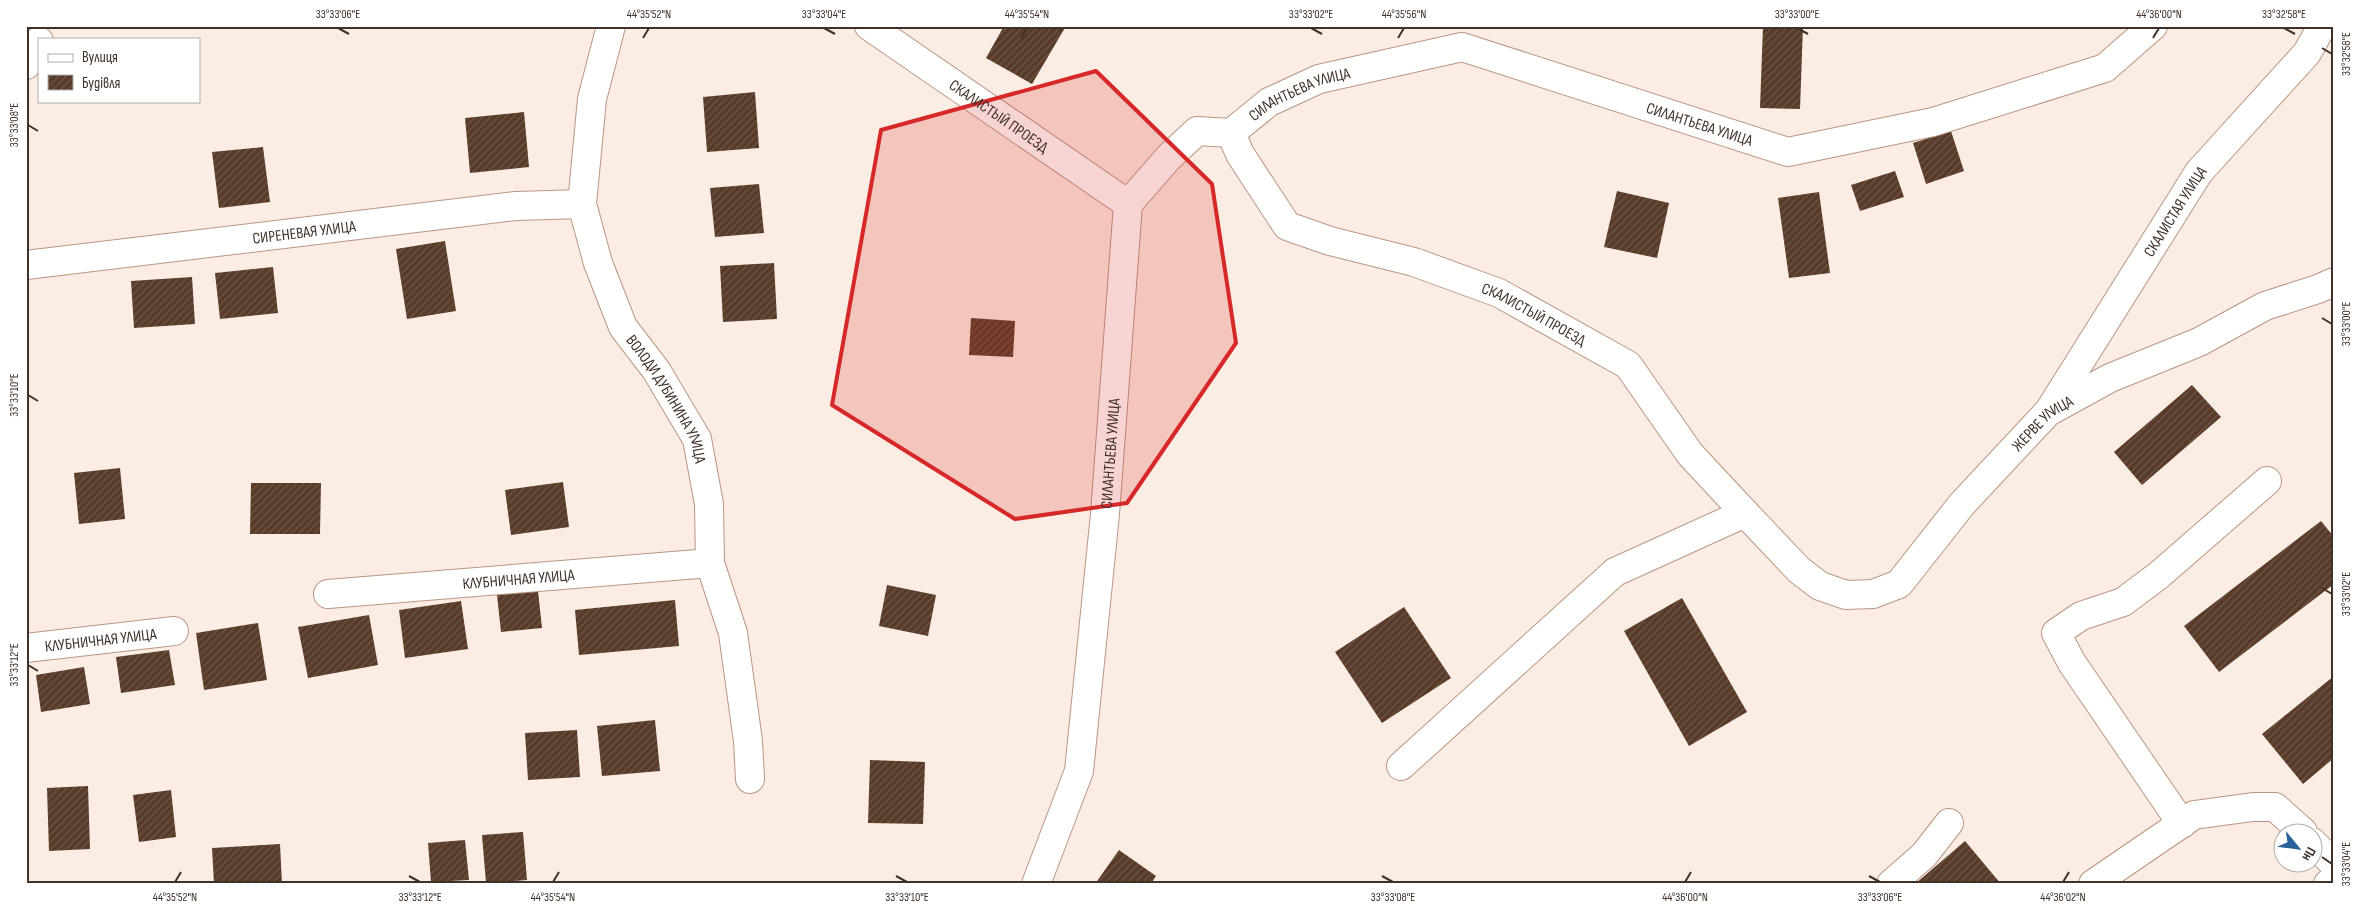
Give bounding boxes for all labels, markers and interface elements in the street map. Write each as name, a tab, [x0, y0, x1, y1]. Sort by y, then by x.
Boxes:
text: 33°33'06"E	[316, 7, 360, 22]
text: 44°35'52"N	[627, 7, 671, 22]
text: 33°33'04"E	[802, 7, 846, 22]
text: 44°35'54"N	[1005, 7, 1049, 22]
text: 33°33'02"E	[1289, 7, 1333, 22]
text: 44°35'56"N	[1382, 7, 1426, 22]
text: 33°33'00"E	[1775, 7, 1819, 22]
text: 44°36'00"N	[2136, 7, 2182, 22]
text: 33°32'58"E	[2262, 7, 2306, 22]
text: 33°32'58"E	[2339, 32, 2354, 76]
legend	[38, 38, 200, 102]
text: Вулиця	[82, 48, 118, 67]
street label: СИЛАНТЬЕВА УЛИЦА	[1245, 64, 1352, 126]
text: Будівля	[82, 74, 121, 93]
street label: СКАЛИСТЫЙ ПРОЕЗД	[945, 76, 1052, 158]
street label: СИЛАНТЬЕВА УЛИЦА	[1644, 99, 1755, 151]
text: 33°33'08"E	[7, 103, 22, 147]
street label: СКАЛИСТАЯ УЛИЦА	[2140, 162, 2211, 261]
street label: СИРЕНЕВАЯ УЛИЦА	[251, 217, 357, 249]
street label: СКАЛИСТЫЙ ПРОЕЗД	[1479, 279, 1589, 351]
text: 33°33'00"E	[2339, 302, 2354, 346]
street label: ВОЛОДИ ДУБИНИНА УЛИЦА	[621, 331, 709, 465]
text: 33°33'10"E	[7, 373, 22, 417]
street label: ЖЕРВЕ УЛИЦА	[2008, 392, 2077, 456]
street label: СИЛАНТЬЕВА УЛИЦА	[1097, 398, 1125, 509]
street label: КЛУБНИЧНАЯ УЛИЦА	[462, 566, 575, 594]
text: 33°33'02"E	[2339, 572, 2354, 616]
street label: КЛУБНИЧНАЯ УЛИЦА	[44, 625, 158, 657]
text: 33°33'12"E	[7, 643, 22, 687]
north arrow	[2272, 822, 2322, 872]
text: 33°33'04"E	[2339, 842, 2354, 886]
text: Пн	[2298, 844, 2320, 864]
text: 44°35'52"N	[153, 890, 197, 905]
text: 33°33'12"E	[398, 890, 442, 905]
text: 44°35'54"N	[531, 890, 575, 905]
text: 33°33'10"E	[885, 890, 929, 905]
text: 33°33'08"E	[1371, 890, 1415, 905]
text: 44°36'00"N	[1662, 890, 1708, 905]
text: 33°33'06"E	[1858, 890, 1902, 905]
text: 44°36'02"N	[2040, 890, 2086, 905]

